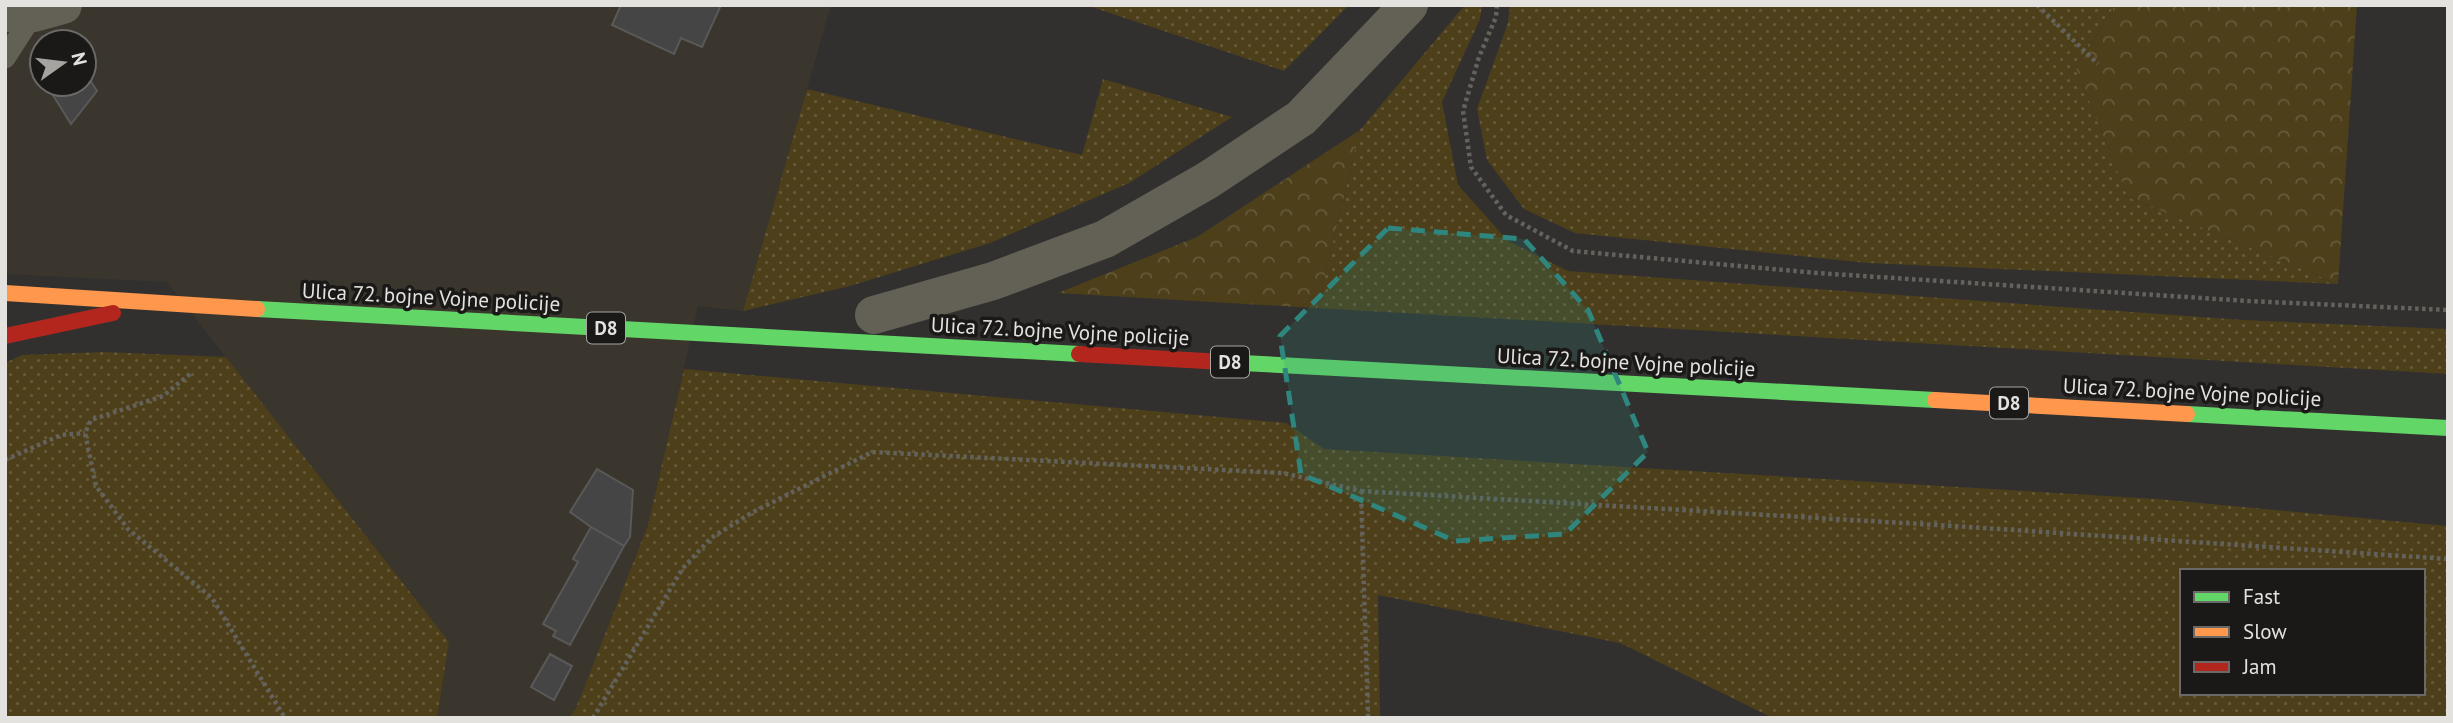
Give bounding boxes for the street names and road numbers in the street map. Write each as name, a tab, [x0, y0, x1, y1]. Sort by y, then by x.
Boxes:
street label: Ulica 72. bojne Vojne policije	[301, 277, 561, 317]
street label: Ulica 72. bojne Vojne policije	[930, 311, 1190, 351]
road number: D8	[587, 312, 625, 344]
street label: Ulica 72. bojne Vojne policije	[1496, 342, 1756, 382]
road number: D8	[1211, 346, 1249, 378]
street label: Ulica 72. bojne Vojne policije	[2062, 372, 2322, 412]
road number: D8	[1990, 388, 2028, 418]

